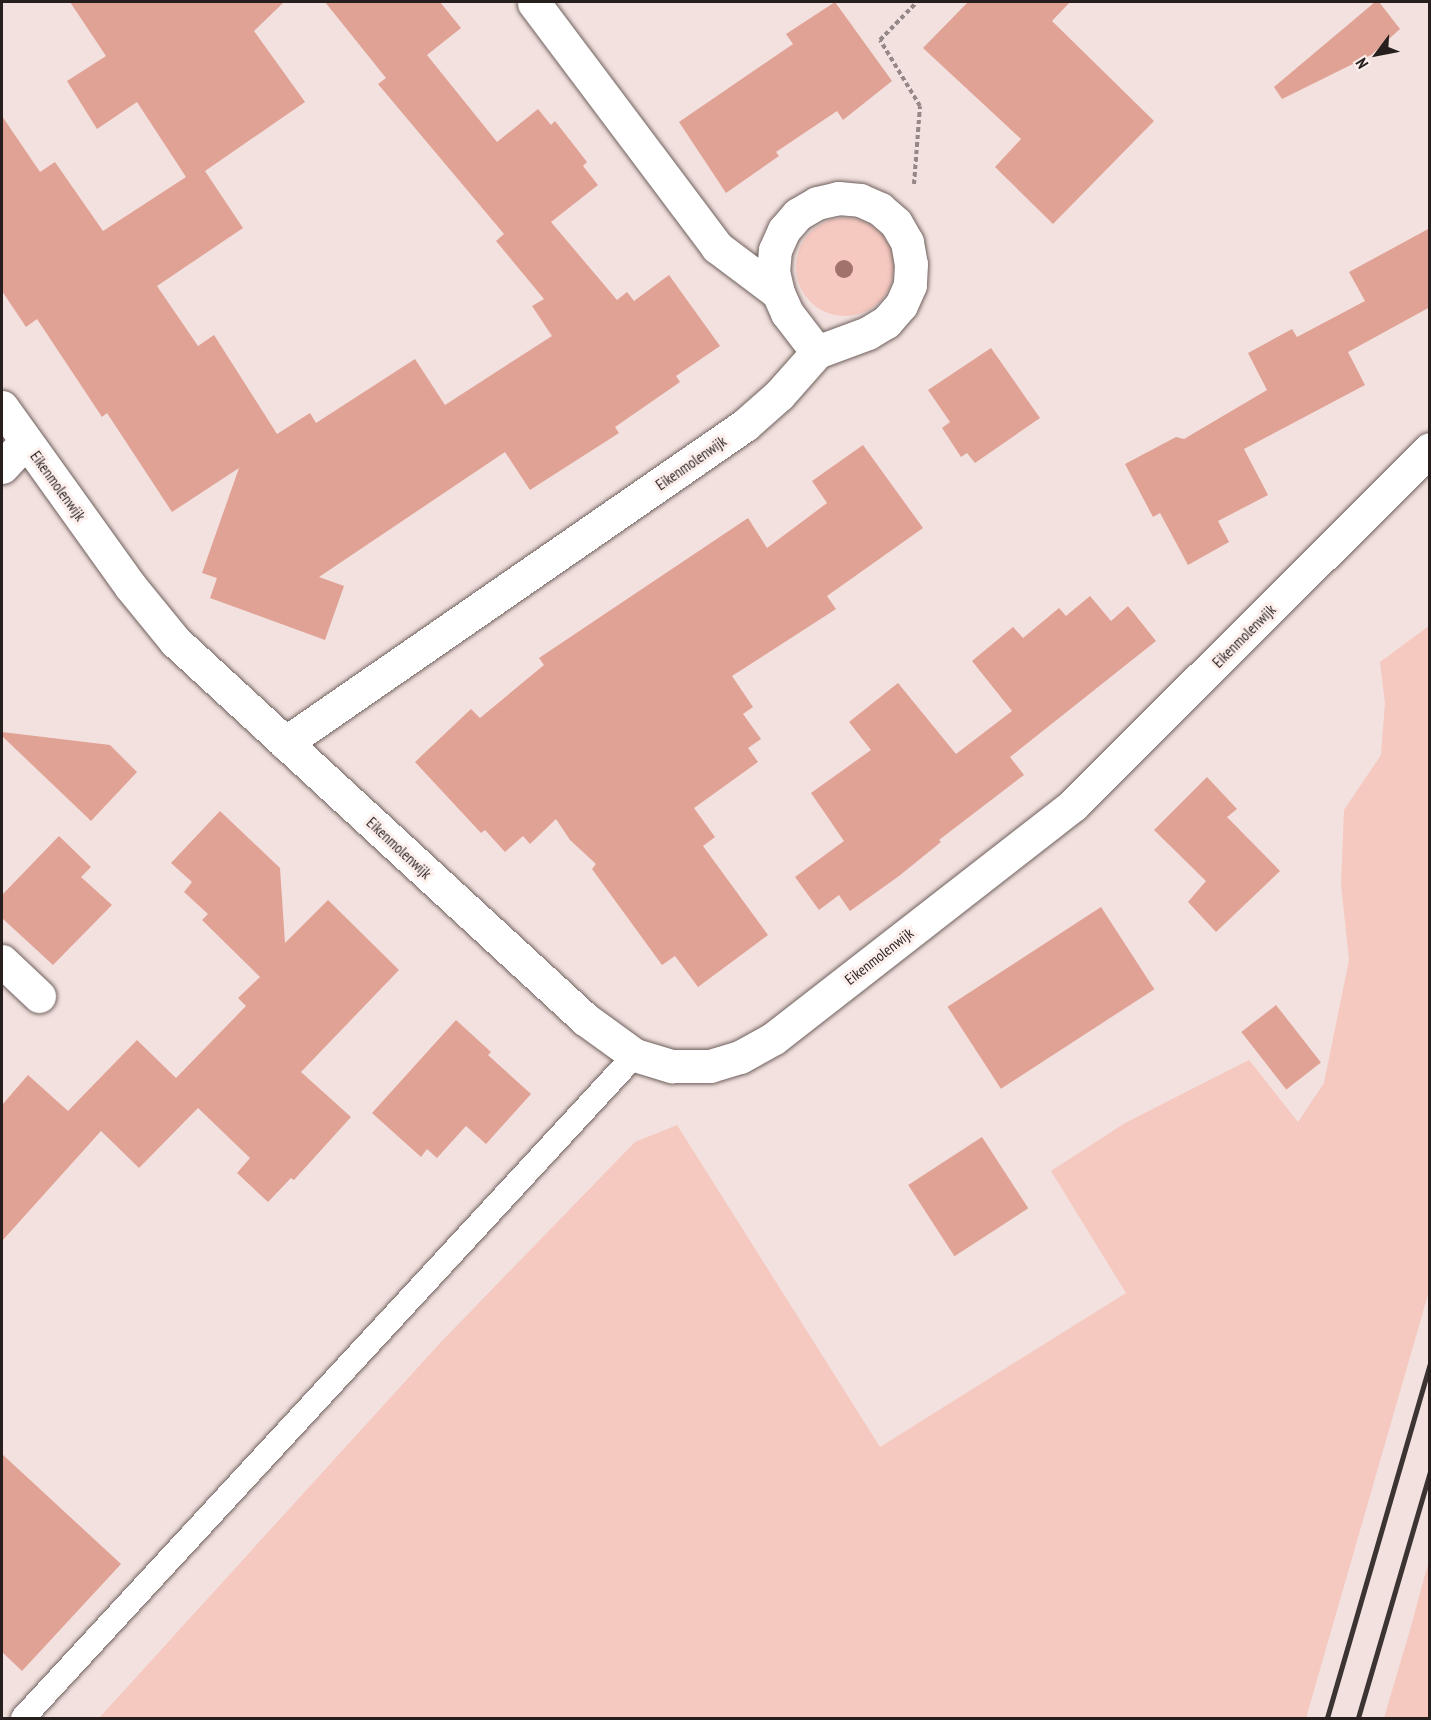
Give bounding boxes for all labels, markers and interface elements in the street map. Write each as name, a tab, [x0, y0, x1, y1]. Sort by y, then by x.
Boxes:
north arrow	[1347, 24, 1407, 84]
text: N	[1351, 55, 1373, 73]
street label: Eikenmolenwijk	[652, 432, 730, 494]
street label: Eikenmolenwijk	[27, 448, 89, 524]
street label: Eikenmolenwijk	[1209, 601, 1279, 671]
street label: Eikenmolenwijk	[363, 814, 435, 882]
street label: Eikenmolenwijk	[841, 924, 917, 988]

